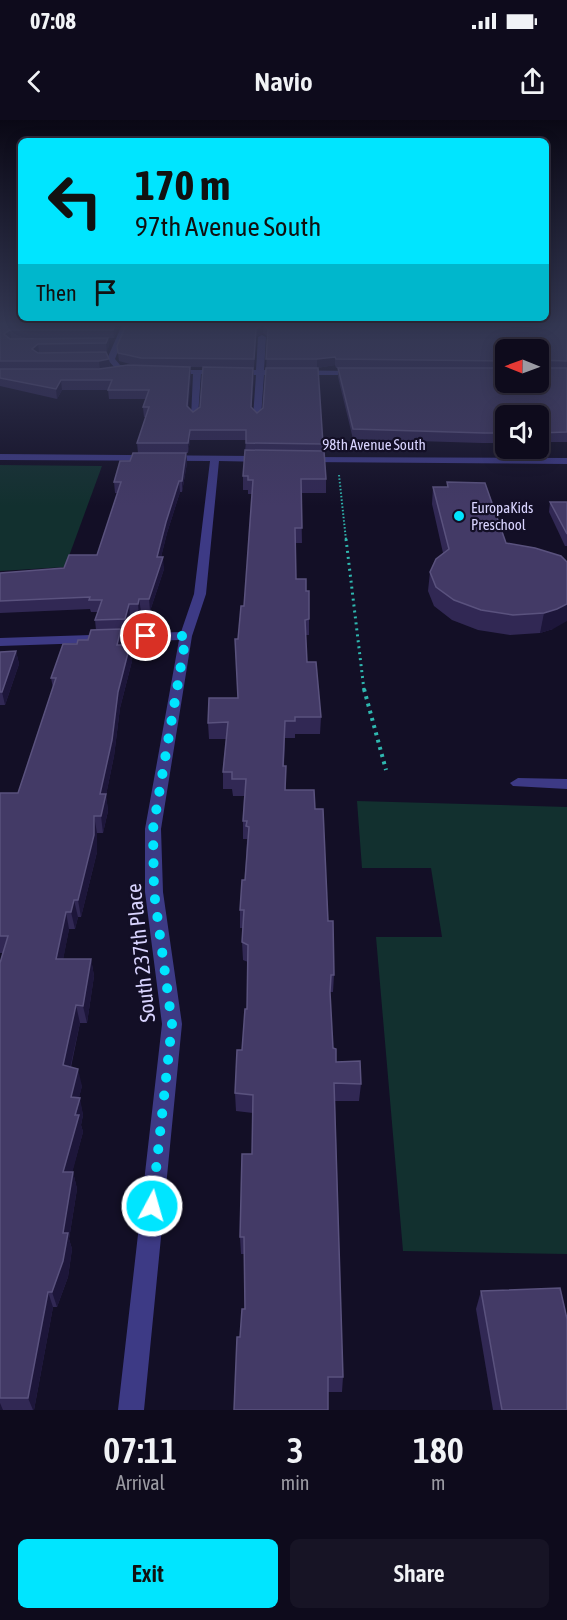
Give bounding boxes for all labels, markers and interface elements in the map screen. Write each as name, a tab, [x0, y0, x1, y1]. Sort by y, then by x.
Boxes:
text: 07:08	[30, 8, 76, 34]
icon: back	[18, 65, 51, 98]
icon: share	[516, 65, 549, 98]
text: Navio	[254, 66, 313, 97]
text: 170 m	[135, 161, 230, 209]
icon: left	[36, 162, 114, 240]
text: 97th Avenue South	[135, 211, 321, 242]
icon: arrive	[89, 276, 122, 309]
text: Then	[36, 280, 77, 306]
north arrow	[495, 339, 549, 393]
map controls	[495, 339, 549, 459]
button: sound	[495, 405, 549, 459]
street label: 98th Avenue South	[322, 436, 426, 453]
place label: EuropaKids Preschool	[471, 499, 533, 533]
marker: EuropaKids Preschool	[452, 509, 466, 523]
pin	[120, 610, 171, 661]
icon: arrive	[129, 619, 162, 652]
street label: South 237th Place	[121, 882, 159, 1024]
position arrow	[120, 1174, 184, 1238]
text: 07:11	[103, 1429, 177, 1471]
text: 3	[287, 1429, 304, 1471]
text: 180	[413, 1429, 464, 1471]
text: Arrival	[116, 1471, 165, 1494]
text: min	[281, 1471, 310, 1494]
text: m	[431, 1471, 445, 1494]
button: Exit	[18, 1539, 278, 1608]
button: Share	[290, 1539, 549, 1608]

